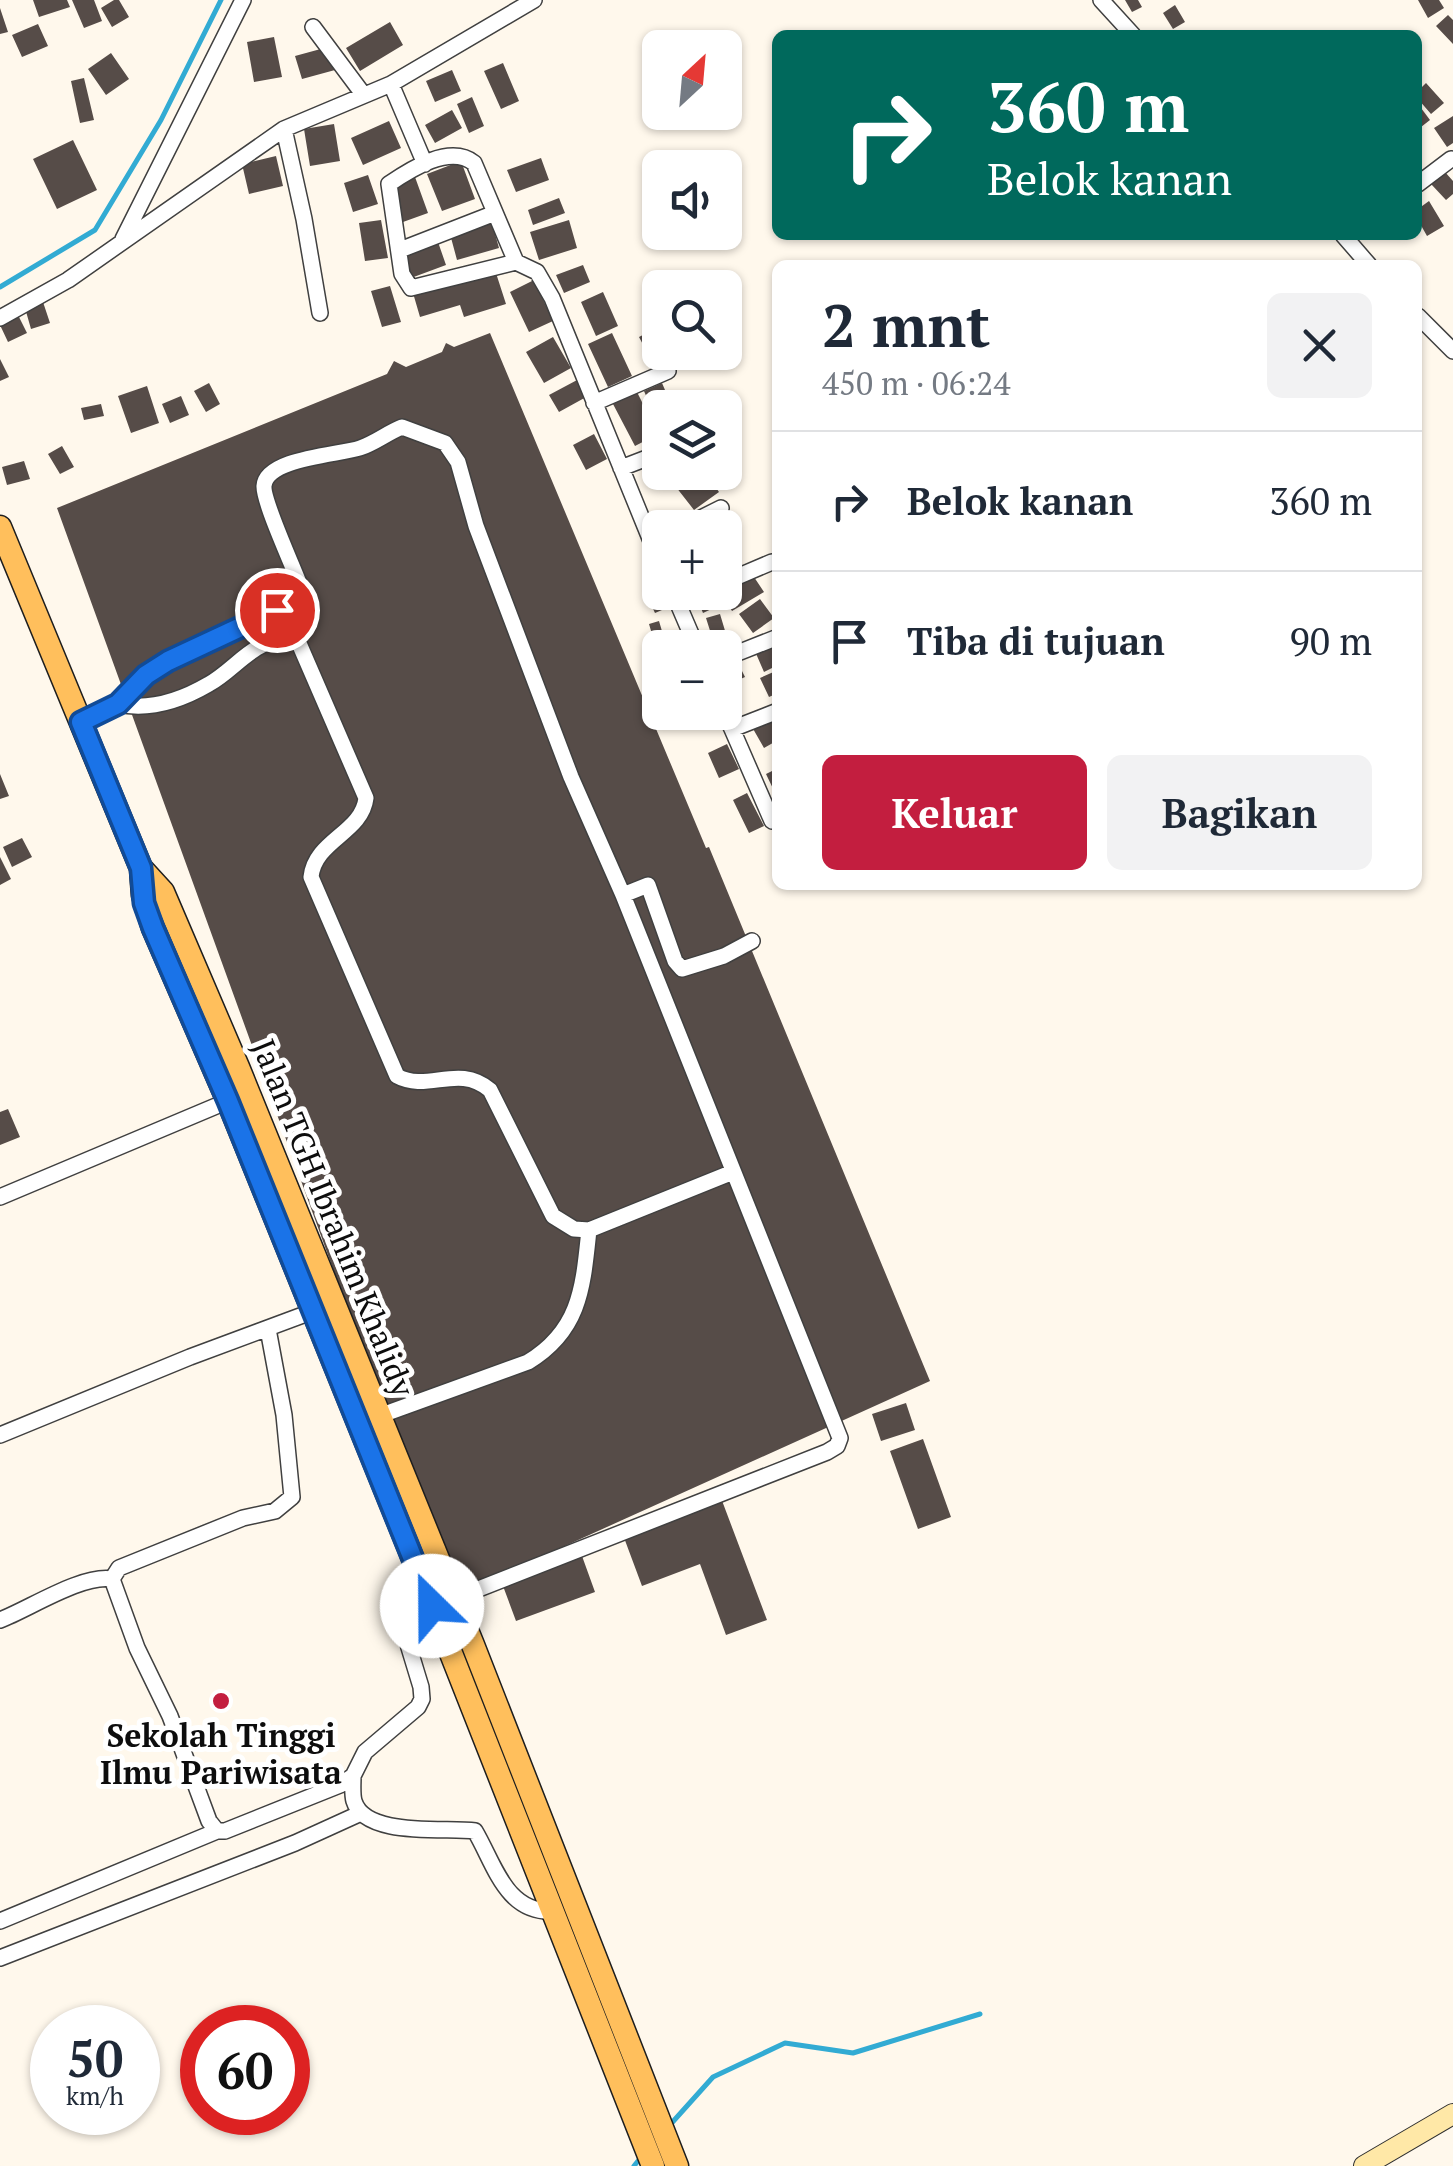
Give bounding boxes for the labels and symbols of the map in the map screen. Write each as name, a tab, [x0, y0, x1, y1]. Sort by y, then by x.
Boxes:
north arrow	[642, 30, 742, 130]
pin	[235, 568, 320, 653]
street label: Jalan TGH Ibrahim Khalidy	[243, 1033, 425, 1403]
position arrow	[380, 1554, 484, 1658]
marker: Sekolah Tinggi Ilmu Pariwisata	[210, 1690, 232, 1712]
place label: Sekolah Tinggi Ilmu Pariwisata	[100, 1714, 342, 1793]
speed limit sign: 60	[180, 2005, 310, 2135]

